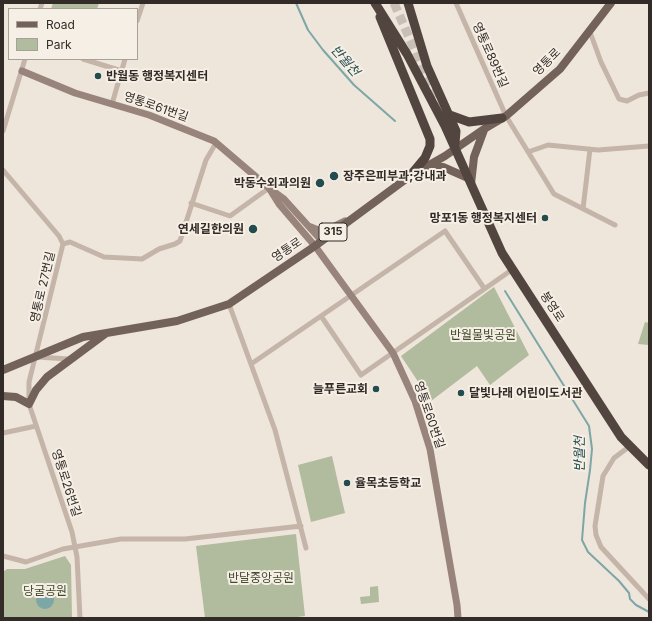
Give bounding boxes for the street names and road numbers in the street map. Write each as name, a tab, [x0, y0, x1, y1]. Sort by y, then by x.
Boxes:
street label: 영통로89번길	[469, 20, 511, 90]
street label: 영통로	[530, 45, 564, 79]
street label: 영통로61번길	[122, 89, 190, 125]
road number: 315	[319, 223, 347, 241]
street label: 영통로	[269, 235, 305, 265]
street label: 영통로 27번길	[28, 250, 58, 324]
street label: 봉영로	[537, 289, 567, 325]
street label: 영통로60번길	[411, 379, 447, 451]
street label: 영통로26번길	[48, 448, 84, 518]

